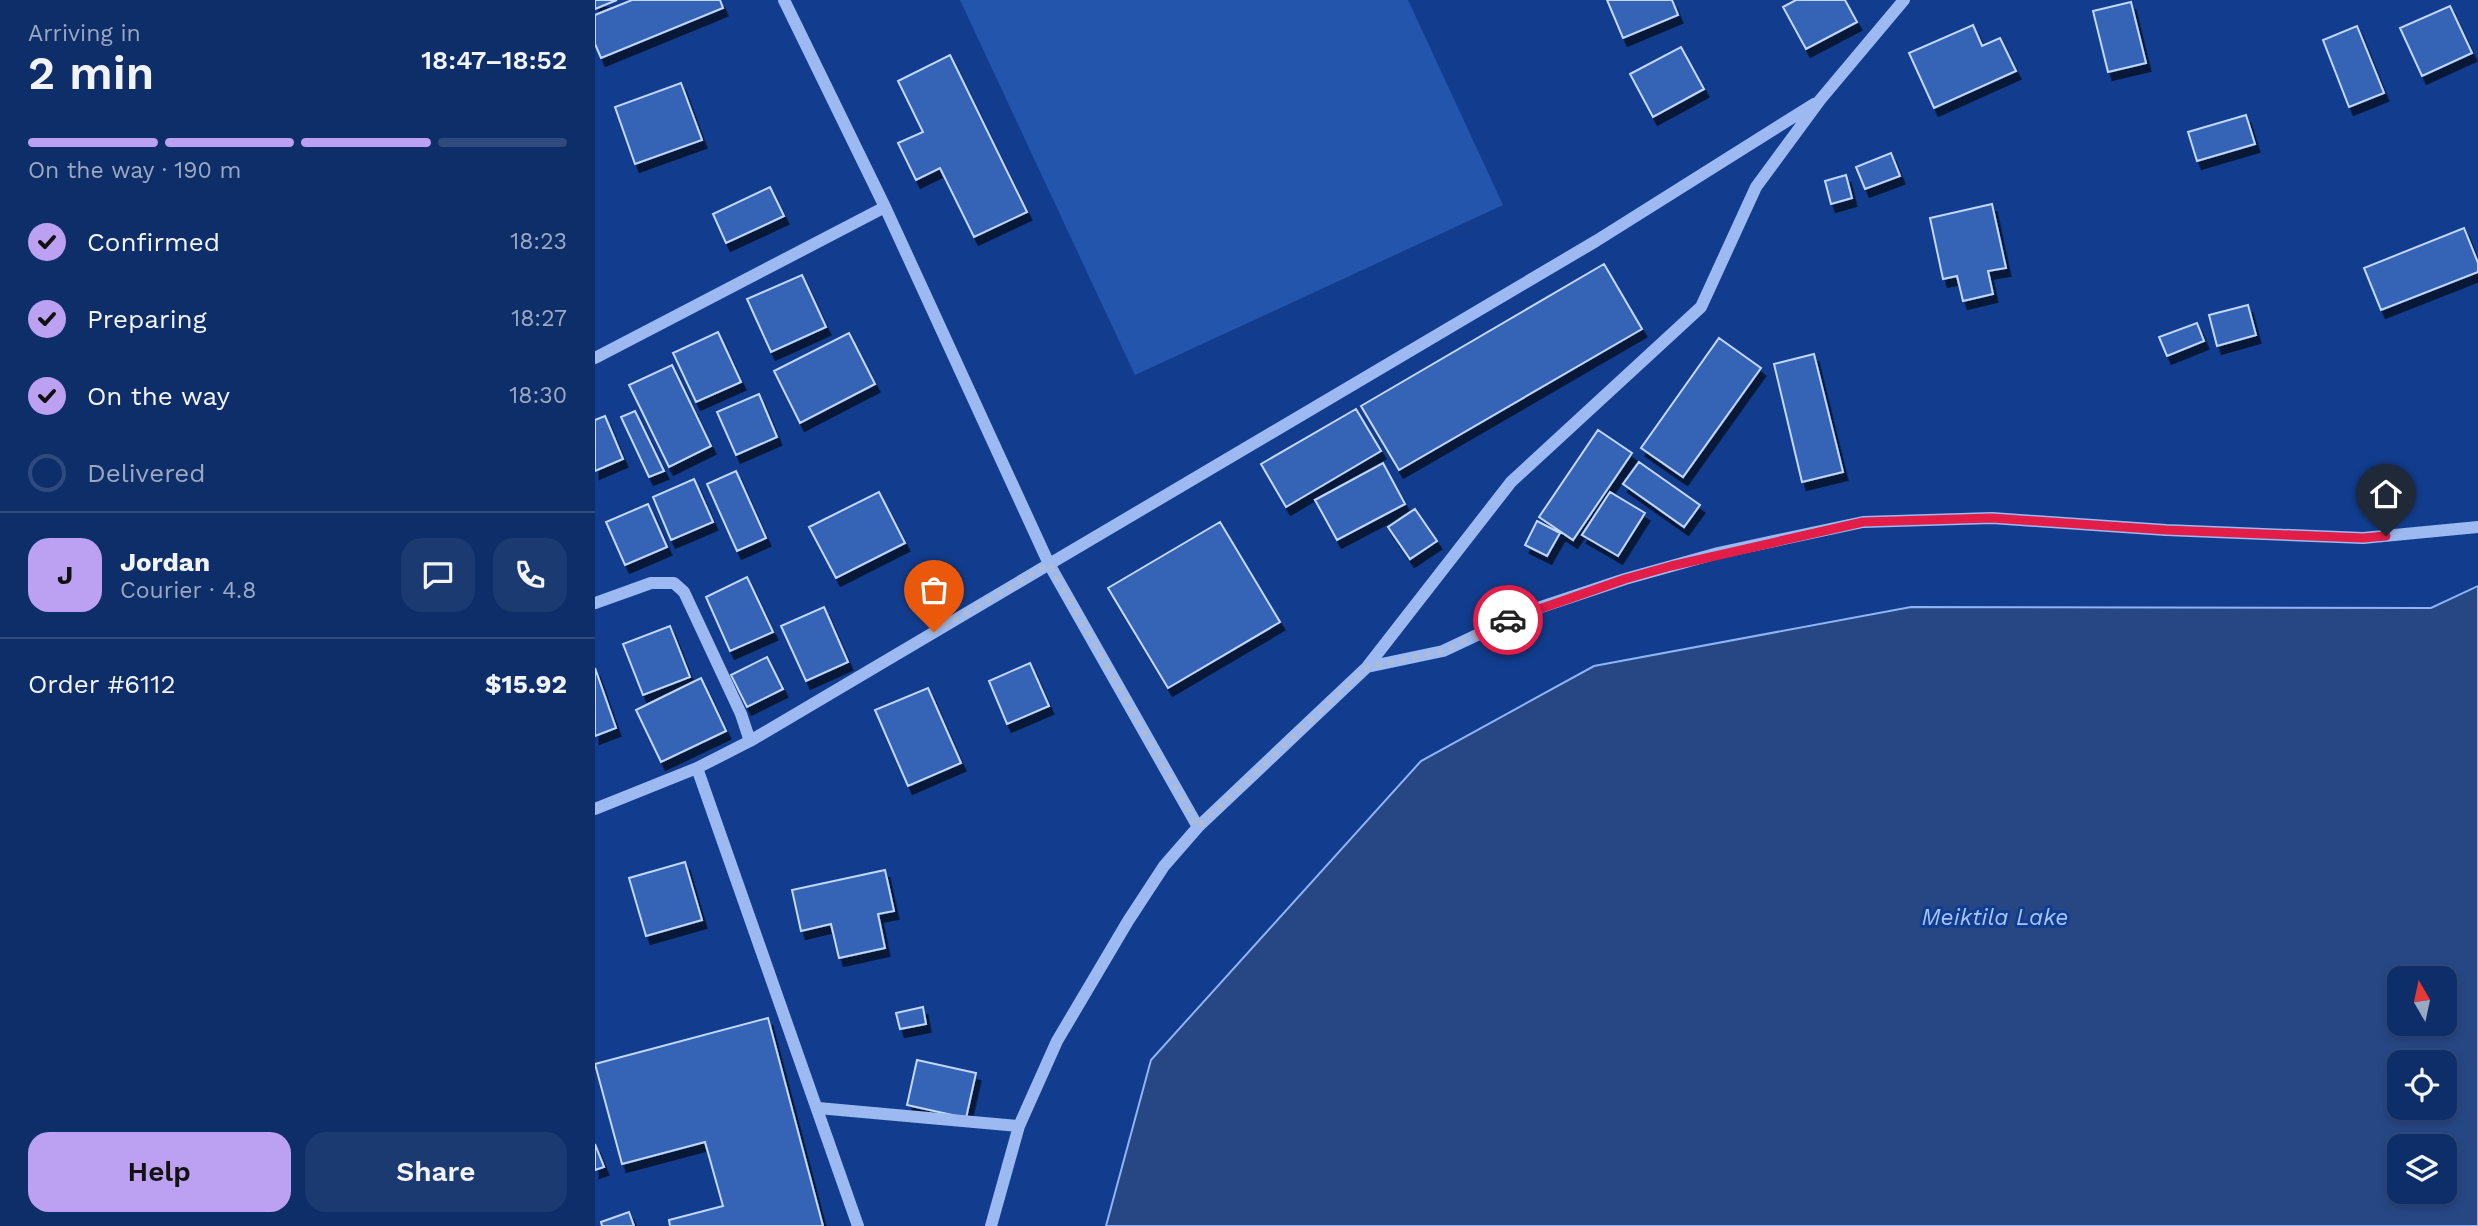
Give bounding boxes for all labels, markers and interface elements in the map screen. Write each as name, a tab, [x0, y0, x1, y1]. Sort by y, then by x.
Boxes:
text: Arriving in	[28, 20, 141, 47]
text: 18:47–18:52	[421, 45, 567, 75]
text: 2 min	[28, 46, 154, 100]
text: On the way · 190 m	[28, 157, 241, 184]
icon: check	[28, 223, 66, 261]
text: Confirmed	[87, 227, 220, 257]
text: 18:23	[510, 228, 567, 255]
icon: check	[28, 300, 66, 338]
text: Preparing	[87, 304, 207, 334]
text: 18:27	[511, 305, 567, 332]
icon: check	[28, 377, 66, 415]
text: On the way	[87, 381, 230, 411]
text: 18:30	[509, 382, 567, 409]
text: Delivered	[87, 458, 206, 488]
pin	[2356, 464, 2416, 536]
icon: home	[2367, 475, 2405, 513]
button: chat	[401, 538, 475, 612]
button: phone	[493, 538, 567, 612]
text: Jordan	[120, 547, 210, 577]
text: J	[57, 560, 73, 590]
pin	[904, 560, 964, 632]
icon: bag	[915, 571, 953, 609]
text: Courier · 4.8	[120, 577, 256, 604]
courier	[1473, 585, 1543, 655]
icon: car	[1489, 601, 1527, 639]
text: Order #6112	[28, 669, 176, 699]
text: $15.92	[485, 669, 567, 699]
water label: Meiktila Lake	[1922, 904, 2068, 931]
north arrow	[2387, 966, 2457, 1036]
map controls	[2387, 966, 2457, 1204]
button: locate	[2387, 1050, 2457, 1120]
button: Help	[28, 1132, 291, 1212]
button: Share	[305, 1132, 567, 1212]
button: layers	[2387, 1134, 2457, 1204]

